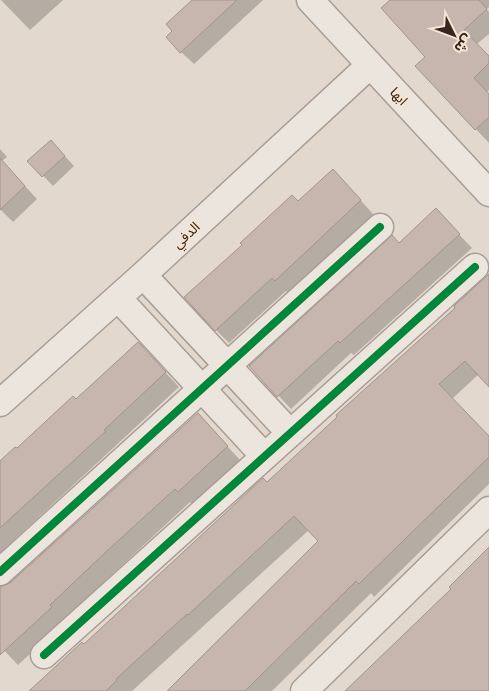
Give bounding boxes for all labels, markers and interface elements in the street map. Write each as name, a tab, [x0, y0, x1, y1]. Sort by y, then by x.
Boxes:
north arrow	[429, 10, 479, 60]
text: ش	[451, 31, 476, 56]
street label: ابها	[386, 84, 411, 109]
street label: الدفي	[169, 219, 205, 254]

